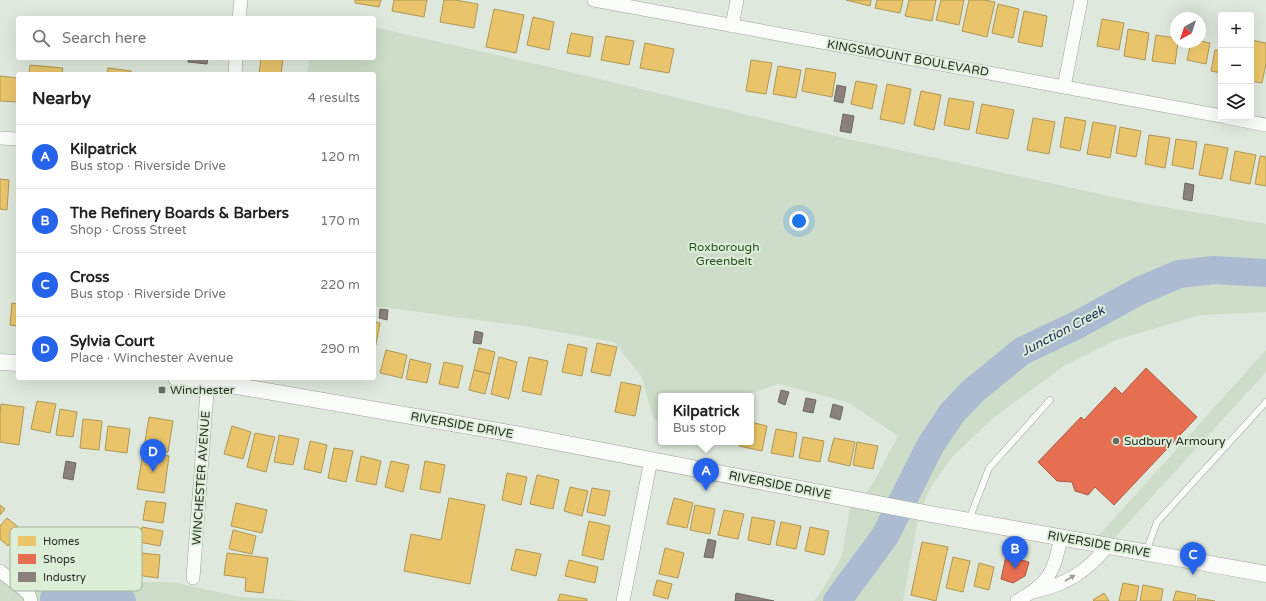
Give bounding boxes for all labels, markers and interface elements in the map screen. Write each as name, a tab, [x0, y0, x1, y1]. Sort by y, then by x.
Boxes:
north arrow	[1170, 12, 1206, 48]
map controls	[1218, 12, 1254, 120]
button: +	[1218, 12, 1254, 48]
search box	[16, 16, 376, 60]
icon: search	[30, 27, 52, 49]
text: Search here	[62, 29, 146, 47]
street label: KINGSMOUNT BOULEVARD	[826, 37, 990, 79]
button: −	[1218, 48, 1254, 84]
button: layers	[1218, 84, 1254, 120]
text: Nearby	[32, 88, 91, 109]
text: 4 results	[308, 90, 360, 106]
text: Kilpatrick	[70, 140, 137, 158]
text: A	[40, 149, 50, 165]
text: 120 m	[320, 149, 360, 165]
text: Bus stop · Riverside Drive	[70, 158, 226, 174]
text: The Refinery Boards & Barbers	[70, 204, 289, 222]
your location	[789, 211, 809, 231]
text: B	[40, 213, 50, 229]
text: 170 m	[320, 213, 360, 229]
text: Shop · Cross Street	[70, 222, 187, 238]
park label: Roxborough Greenbelt	[689, 240, 759, 268]
text: Cross	[70, 268, 109, 286]
text: C	[40, 277, 50, 293]
text: 220 m	[320, 277, 360, 293]
text: Bus stop · Riverside Drive	[70, 286, 226, 302]
water label: Junction Creek	[1019, 302, 1108, 360]
text: Sylvia Court	[70, 332, 154, 350]
text: D	[40, 341, 50, 357]
text: 290 m	[320, 341, 360, 357]
text: Place · Winchester Avenue	[70, 350, 233, 366]
place label: Winchester	[170, 383, 235, 397]
marker: Winchester	[157, 385, 167, 395]
popup	[658, 393, 754, 445]
text: Kilpatrick	[673, 402, 739, 420]
street label: RIVERSIDE DRIVE	[410, 409, 515, 441]
street label: WINCHESTER AVENUE	[189, 410, 213, 546]
text: Bus stop	[673, 420, 726, 436]
place label: Sudbury Armoury	[1124, 434, 1226, 448]
marker: Sudbury Armoury	[1111, 436, 1121, 446]
pin: D	[140, 439, 166, 472]
pin: A	[693, 458, 719, 491]
street label: RIVERSIDE DRIVE	[728, 468, 833, 502]
legend	[10, 527, 142, 591]
street label: RIVERSIDE DRIVE	[1047, 528, 1152, 560]
text: Homes	[43, 535, 79, 548]
pin: B	[1002, 536, 1028, 569]
pin: C	[1180, 542, 1206, 575]
text: Shops	[43, 553, 75, 566]
text: Industry	[43, 571, 86, 584]
one-way arrow	[1064, 575, 1076, 582]

